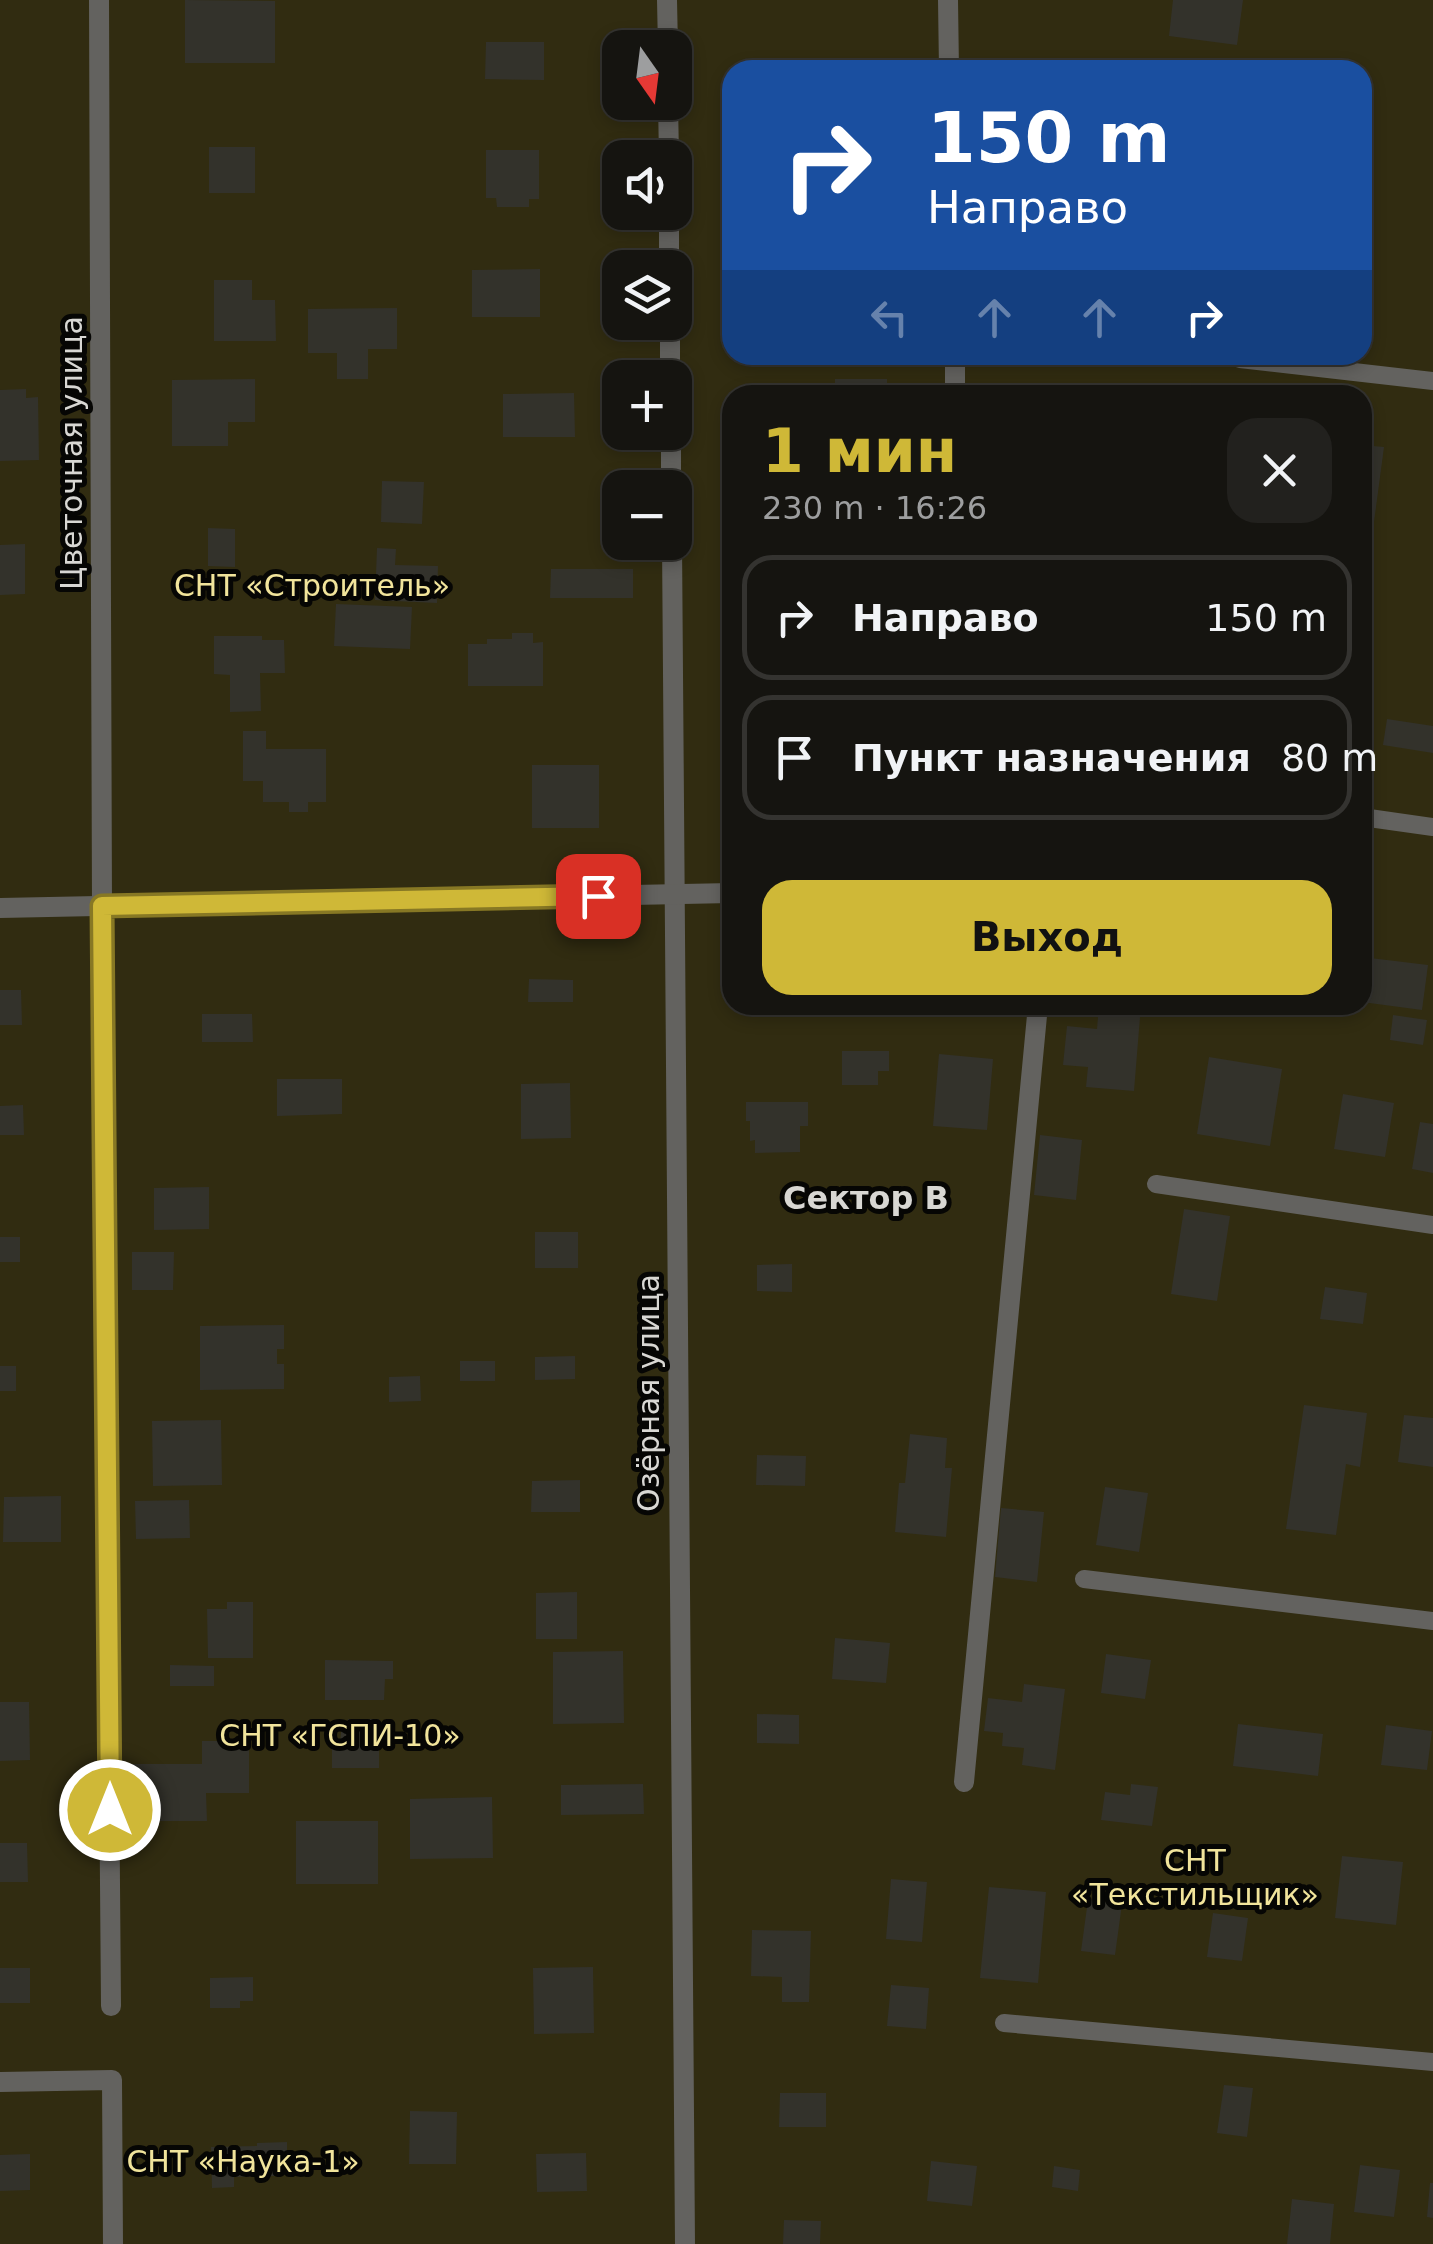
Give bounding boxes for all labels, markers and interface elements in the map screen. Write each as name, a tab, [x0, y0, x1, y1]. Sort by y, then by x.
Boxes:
north arrow	[602, 30, 692, 120]
map controls	[602, 30, 692, 560]
text: 150 m	[927, 97, 1170, 179]
icon: right	[762, 100, 892, 230]
button: sound	[602, 140, 692, 230]
text: Направо	[927, 181, 1128, 234]
button: layers	[602, 250, 692, 340]
icon: left	[862, 290, 917, 345]
icon: ahead	[967, 290, 1022, 345]
icon: ahead	[1072, 290, 1127, 345]
icon: right	[1177, 290, 1232, 345]
street label: Цветочная улица	[54, 316, 89, 590]
button: +	[602, 360, 692, 450]
text: 1 мин	[762, 416, 957, 486]
button: close	[1227, 418, 1332, 523]
button: −	[602, 470, 692, 560]
text: 230 m · 16:26	[762, 489, 987, 527]
park label: СНТ «Строитель»	[174, 568, 450, 603]
icon: right	[767, 590, 822, 645]
text: Направо	[852, 596, 1039, 640]
text: 150 m	[1205, 596, 1327, 640]
icon: arrive	[767, 730, 822, 785]
text: Пункт назначения	[852, 736, 1251, 780]
text: 80 m	[1281, 736, 1378, 780]
pin	[556, 854, 641, 939]
icon: arrive	[571, 869, 626, 924]
button: Выход	[762, 880, 1332, 995]
district label: Сектор В	[783, 1179, 949, 1217]
street label: Озёрная улица	[631, 1274, 666, 1512]
park label: СНТ «ГСПИ-10»	[219, 1718, 461, 1753]
position arrow	[58, 1758, 162, 1862]
park label: СНТ «Текстильщик»	[1071, 1843, 1319, 1912]
park label: СНТ «Наука-1»	[126, 2144, 360, 2179]

